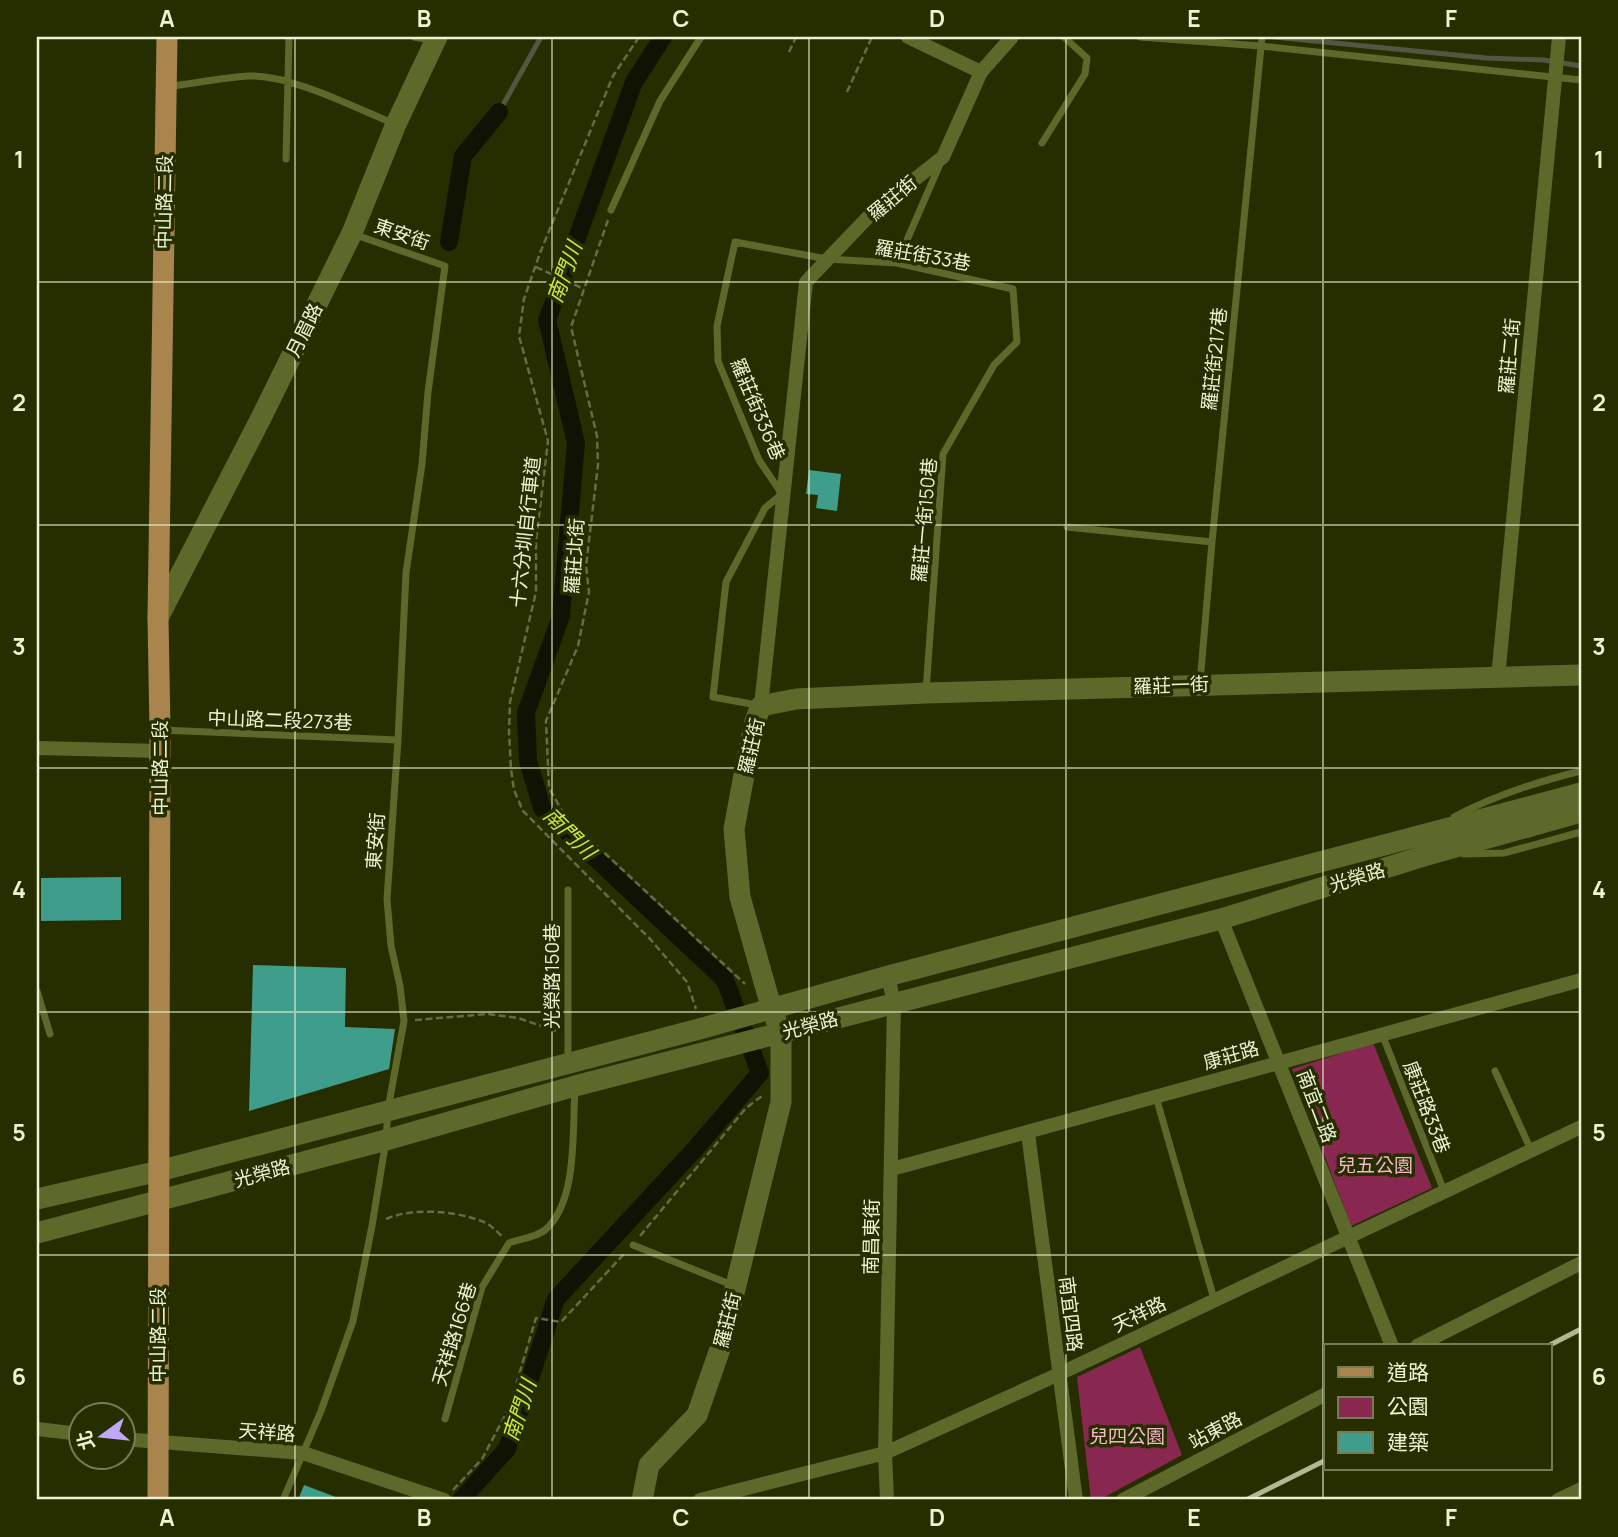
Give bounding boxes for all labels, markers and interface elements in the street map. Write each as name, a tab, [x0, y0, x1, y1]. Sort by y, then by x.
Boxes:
text: A	[159, 2, 175, 34]
text: B	[417, 2, 431, 34]
text: C	[673, 2, 690, 34]
text: D	[929, 2, 945, 34]
text: E	[1187, 2, 1201, 34]
text: F	[1445, 2, 1457, 34]
text: 1	[14, 143, 24, 175]
text: 1	[1594, 143, 1604, 175]
street label: 中山路二段	[150, 154, 178, 250]
street label: 羅莊街	[862, 170, 922, 226]
street label: 東安街	[371, 212, 433, 256]
street label: 羅莊街33巷	[873, 234, 973, 276]
water label: 南門川	[540, 236, 589, 306]
street label: 月眉路	[280, 299, 328, 361]
street label: 羅莊街217巷	[1196, 306, 1232, 412]
street label: 羅莊二街	[1493, 317, 1525, 395]
street label: 羅莊街336巷	[725, 354, 791, 464]
text: 2	[12, 386, 26, 418]
text: 2	[1592, 386, 1606, 418]
street label: 十六分圳自行車道	[504, 455, 546, 609]
street label: 羅莊一街150巷	[906, 457, 942, 583]
street label: 羅莊北街	[558, 517, 590, 595]
text: 3	[12, 630, 26, 662]
text: 3	[1592, 630, 1606, 662]
street label: 羅莊一街	[1133, 671, 1209, 699]
street label: 中山路二段273巷	[207, 704, 353, 736]
street label: 羅莊街	[732, 715, 770, 777]
street label: 中山路二段	[147, 720, 173, 816]
water label: 南門川	[538, 801, 604, 867]
street label: 東安街	[360, 812, 390, 870]
street label: 光榮路	[1326, 856, 1388, 898]
text: 4	[12, 873, 26, 905]
text: 4	[1592, 873, 1606, 905]
street label: 光榮路150巷	[539, 923, 565, 1029]
street label: 光榮路	[779, 1005, 841, 1045]
street label: 康莊路	[1200, 1035, 1262, 1075]
street label: 康莊路33巷	[1397, 1057, 1457, 1157]
street label: 南宜二路	[1291, 1066, 1343, 1146]
text: 5	[12, 1116, 26, 1148]
text: 5	[1592, 1116, 1606, 1148]
park label: 兒五公園	[1337, 1152, 1413, 1178]
street label: 光榮路	[231, 1153, 293, 1193]
street label: 南昌東街	[857, 1199, 885, 1275]
street label: 南宜四路	[1053, 1275, 1089, 1353]
street label: 天祥路166巷	[426, 1279, 482, 1389]
street label: 中山路二段	[145, 1287, 171, 1383]
street label: 羅莊街	[707, 1289, 747, 1351]
street label: 天祥路	[1108, 1290, 1170, 1338]
legend	[1324, 1344, 1552, 1470]
text: 道路	[1387, 1358, 1429, 1386]
text: 6	[12, 1360, 26, 1392]
text: 6	[1592, 1360, 1606, 1392]
water label: 南門川	[496, 1374, 543, 1444]
text: 公園	[1387, 1392, 1429, 1420]
north arrow	[66, 1400, 136, 1470]
street label: 站東路	[1184, 1405, 1246, 1455]
street label: 天祥路	[238, 1417, 296, 1447]
park label: 兒四公園	[1089, 1423, 1165, 1449]
text: 北	[71, 1428, 101, 1453]
text: 建築	[1387, 1428, 1429, 1456]
text: A	[159, 1501, 175, 1533]
text: B	[417, 1501, 431, 1533]
text: C	[673, 1501, 690, 1533]
text: D	[929, 1501, 945, 1533]
text: E	[1187, 1501, 1201, 1533]
text: F	[1445, 1501, 1457, 1533]

